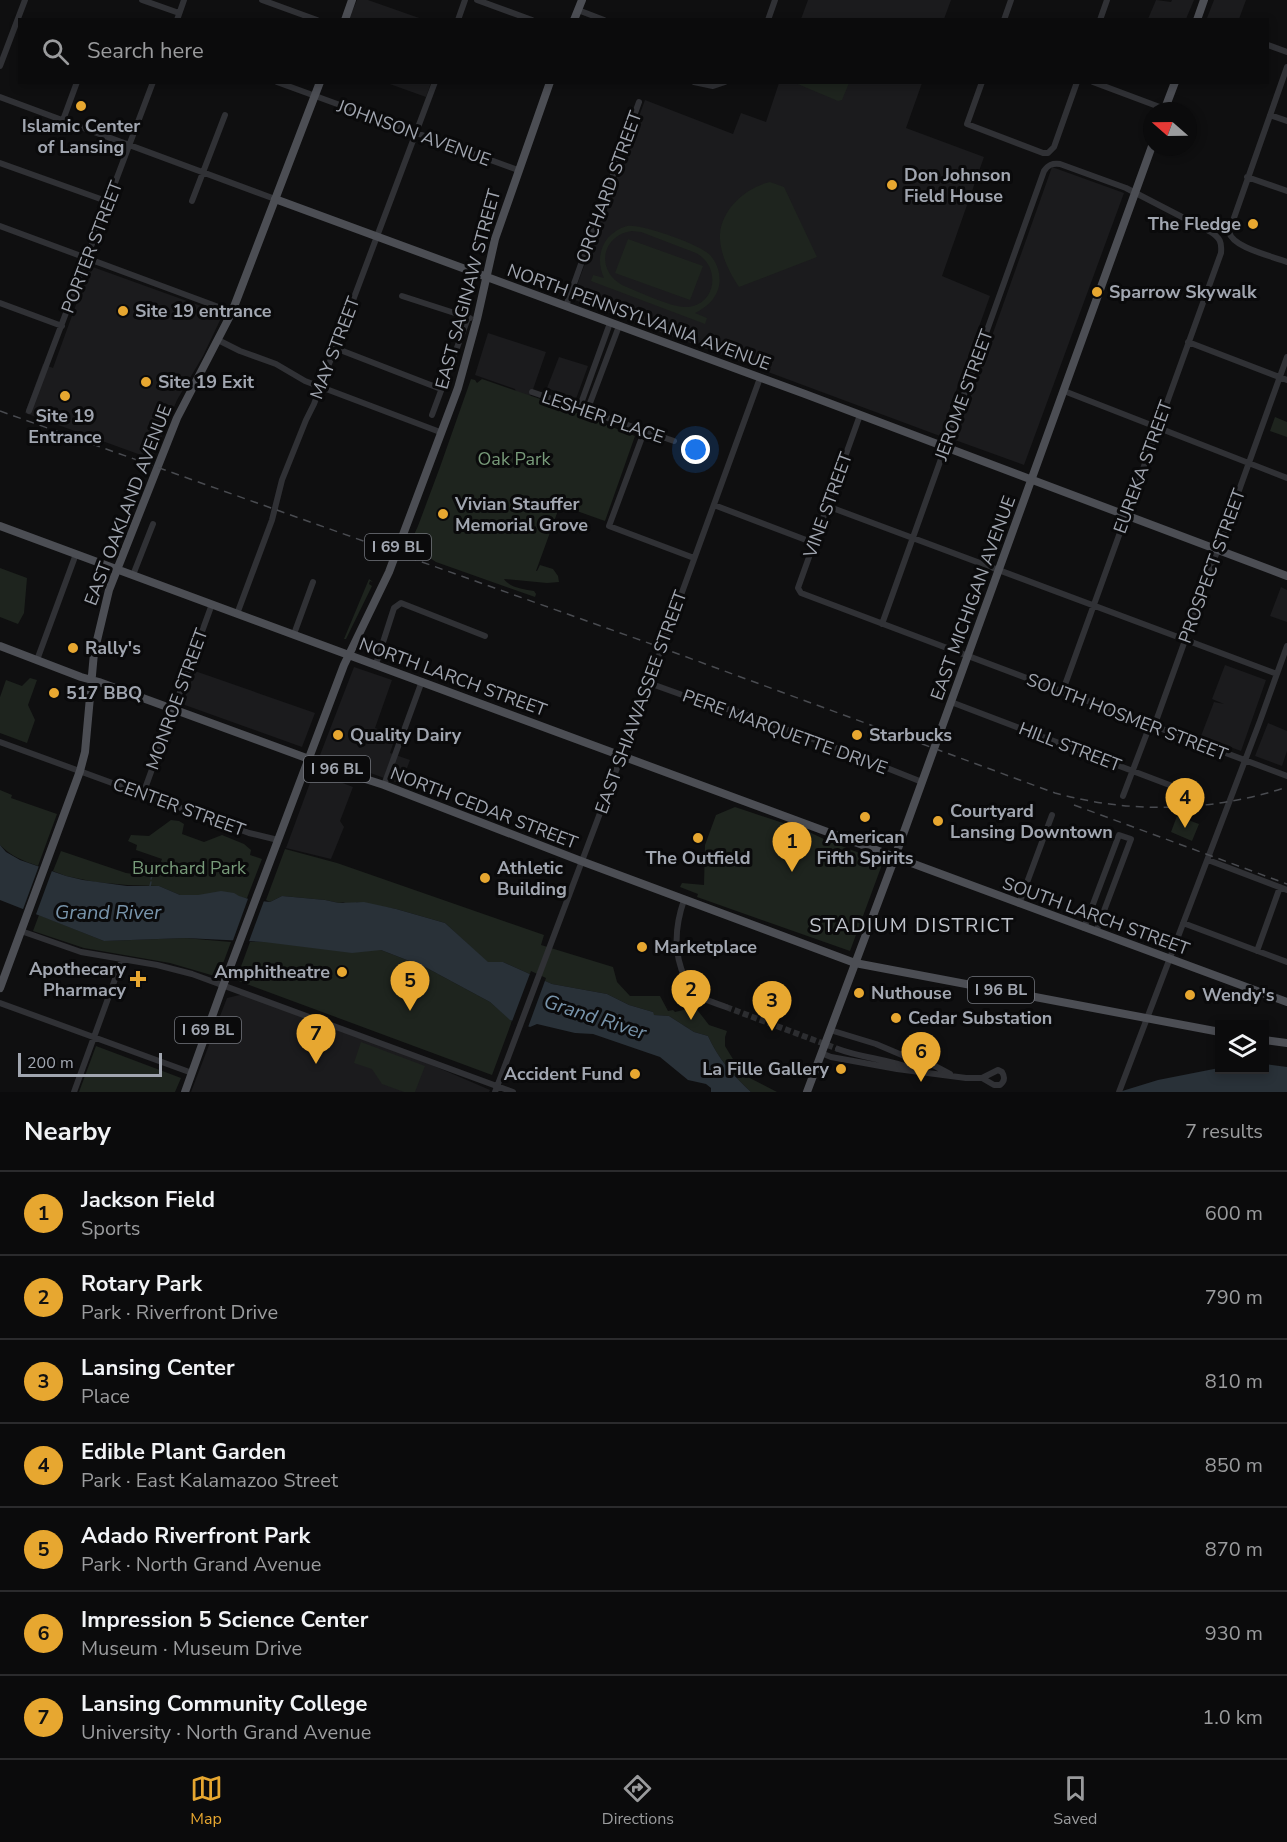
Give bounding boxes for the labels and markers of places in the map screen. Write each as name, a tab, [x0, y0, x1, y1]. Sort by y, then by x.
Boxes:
marker: Islamic Center of Lansing	[74, 99, 88, 113]
place label: Islamic Center of Lansing	[22, 114, 140, 159]
place label: Don Johnson Field House	[904, 163, 1011, 208]
marker: Don Johnson Field House	[885, 178, 899, 192]
place label: The Fledge	[1148, 212, 1241, 236]
marker: The Fledge	[1246, 217, 1260, 231]
place label: Sparrow Skywalk	[1109, 280, 1257, 304]
marker: Sparrow Skywalk	[1090, 285, 1104, 299]
place label: Site 19 entrance	[135, 299, 272, 323]
marker: Site 19 entrance	[116, 304, 130, 318]
place label: Site 19 Exit	[158, 370, 254, 394]
marker: Site 19 Exit	[139, 375, 153, 389]
marker: Site 19 Entrance	[58, 389, 72, 403]
place label: Site 19 Entrance	[28, 404, 102, 449]
place label: Vivian Stauffer Memorial Grove	[454, 492, 588, 537]
marker: Vivian Stauffer Memorial Grove	[436, 507, 450, 521]
place label: Rally's	[85, 636, 141, 660]
marker: Rally's	[66, 641, 80, 655]
place label: 517 BBQ	[66, 681, 142, 705]
marker: 517 BBQ	[47, 686, 61, 700]
place label: Quality Dairy	[350, 723, 462, 747]
place label: Starbucks	[869, 723, 952, 747]
marker: Quality Dairy	[331, 728, 345, 742]
marker: Starbucks	[850, 728, 864, 742]
pin: 4	[1166, 778, 1204, 828]
place label: Courtyard Lansing Downtown	[950, 799, 1113, 844]
marker: American Fifth Spirits	[858, 810, 872, 824]
marker: Courtyard Lansing Downtown	[931, 814, 945, 828]
pin: 1	[772, 822, 812, 872]
place label: American Fifth Spirits	[816, 825, 914, 870]
marker: The Outfield	[691, 831, 705, 845]
place label: The Outfield	[646, 846, 750, 870]
place label: Athletic Building	[497, 856, 567, 901]
marker: Athletic Building	[478, 871, 492, 885]
place label: Marketplace	[654, 935, 757, 959]
marker: Marketplace	[635, 940, 649, 954]
place label: Apothecary Pharmacy	[29, 957, 127, 1002]
place label: Amphitheatre	[214, 960, 330, 984]
pin: 5	[390, 962, 430, 1011]
marker: Amphitheatre	[335, 965, 349, 979]
pin: 2	[672, 970, 710, 1020]
marker: Apothecary Pharmacy	[131, 972, 145, 986]
place label: Nuthouse	[871, 981, 952, 1005]
pin: 3	[752, 982, 792, 1031]
place label: Wendy's	[1202, 983, 1275, 1007]
marker: Nuthouse	[852, 986, 866, 1000]
marker: Wendy's	[1183, 988, 1197, 1002]
place label: Cedar Substation	[908, 1006, 1052, 1030]
marker: Cedar Substation	[889, 1011, 903, 1025]
pin: 7	[296, 1014, 336, 1064]
pin: 6	[902, 1032, 940, 1082]
place label: La Fille Gallery	[702, 1057, 830, 1081]
place label: Accident Fund	[504, 1062, 623, 1086]
marker: La Fille Gallery	[834, 1062, 848, 1076]
marker: Accident Fund	[628, 1067, 642, 1081]

